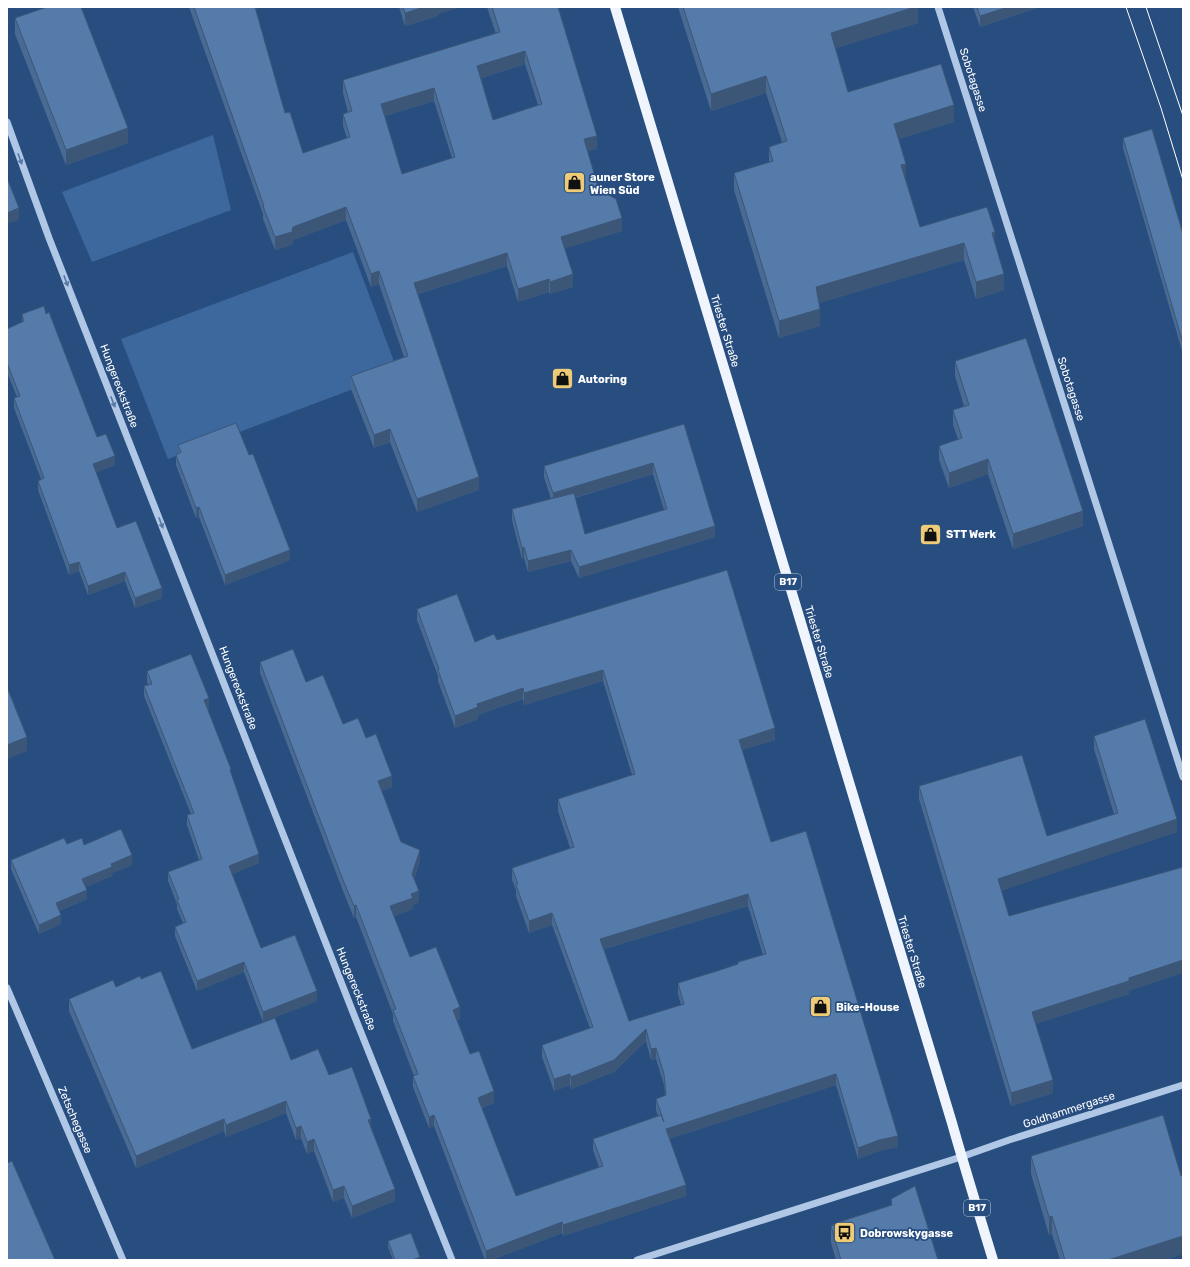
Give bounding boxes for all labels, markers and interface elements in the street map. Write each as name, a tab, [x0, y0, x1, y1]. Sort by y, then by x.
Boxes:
street label: Sobotagasse	[957, 46, 989, 114]
one-way arrow	[18, 153, 24, 165]
shop icon: auner Store Wien Süd	[561, 170, 587, 196]
place label: auner Store Wien Süd	[590, 171, 655, 197]
one-way arrow	[63, 275, 69, 287]
street label: Triester Straße	[708, 293, 742, 369]
street label: Hungereckstraße	[97, 342, 141, 430]
street label: Sobotagasse	[1055, 355, 1087, 423]
shop icon: Autoring	[549, 366, 575, 392]
place label: Autoring	[578, 373, 627, 386]
one-way arrow	[111, 396, 117, 408]
one-way arrow	[158, 517, 164, 529]
shop icon: STT Werk	[917, 521, 943, 547]
place label: STT Werk	[946, 528, 997, 541]
road number: B17	[775, 574, 801, 590]
street label: Triester Straße	[802, 604, 836, 680]
street label: Hungereckstraße	[216, 644, 260, 732]
street label: Triester Straße	[895, 914, 929, 990]
street label: Hungereckstraße	[333, 946, 379, 1032]
shop icon: Bike-House	[808, 994, 834, 1020]
place label: Bike-House	[836, 1001, 900, 1014]
street label: Zetschegasse	[55, 1085, 95, 1155]
street label: Goldhammergasse	[1022, 1089, 1116, 1131]
road number: B17	[964, 1200, 990, 1216]
bus stop icon: Dobrowskygasse	[831, 1220, 857, 1246]
place label: Dobrowskygasse	[860, 1227, 954, 1240]

